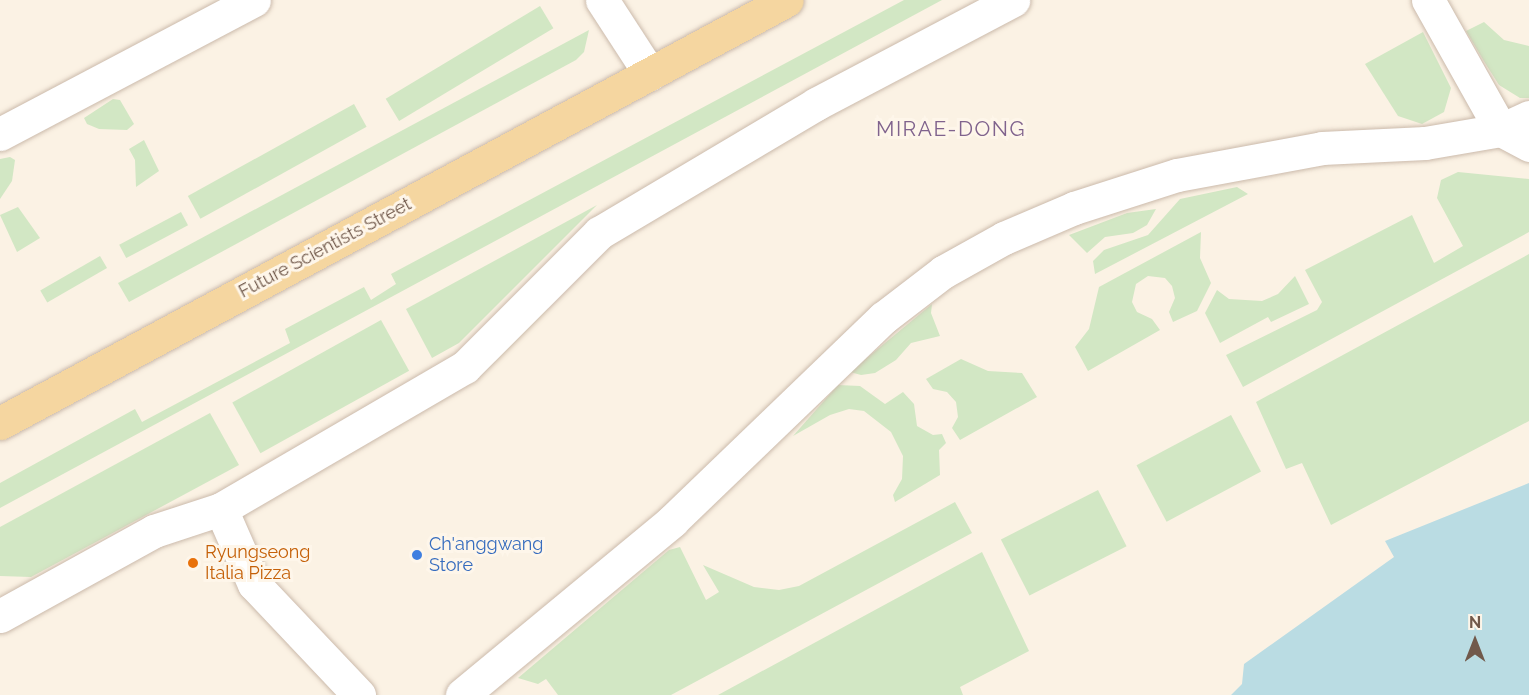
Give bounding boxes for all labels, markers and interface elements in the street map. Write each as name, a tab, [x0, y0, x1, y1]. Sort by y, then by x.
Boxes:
district label: MIRAE-DONG	[876, 116, 1026, 142]
street label: Future Scientists Street	[235, 193, 415, 303]
place label: Ch'anggwang Store	[429, 534, 543, 576]
place label: Ryungseong Italia Pizza	[205, 542, 310, 584]
marker: Ch'anggwang Store	[410, 548, 424, 562]
marker: Ryungseong Italia Pizza	[186, 556, 200, 570]
north arrow	[1445, 611, 1505, 671]
text: N	[1469, 613, 1481, 632]

